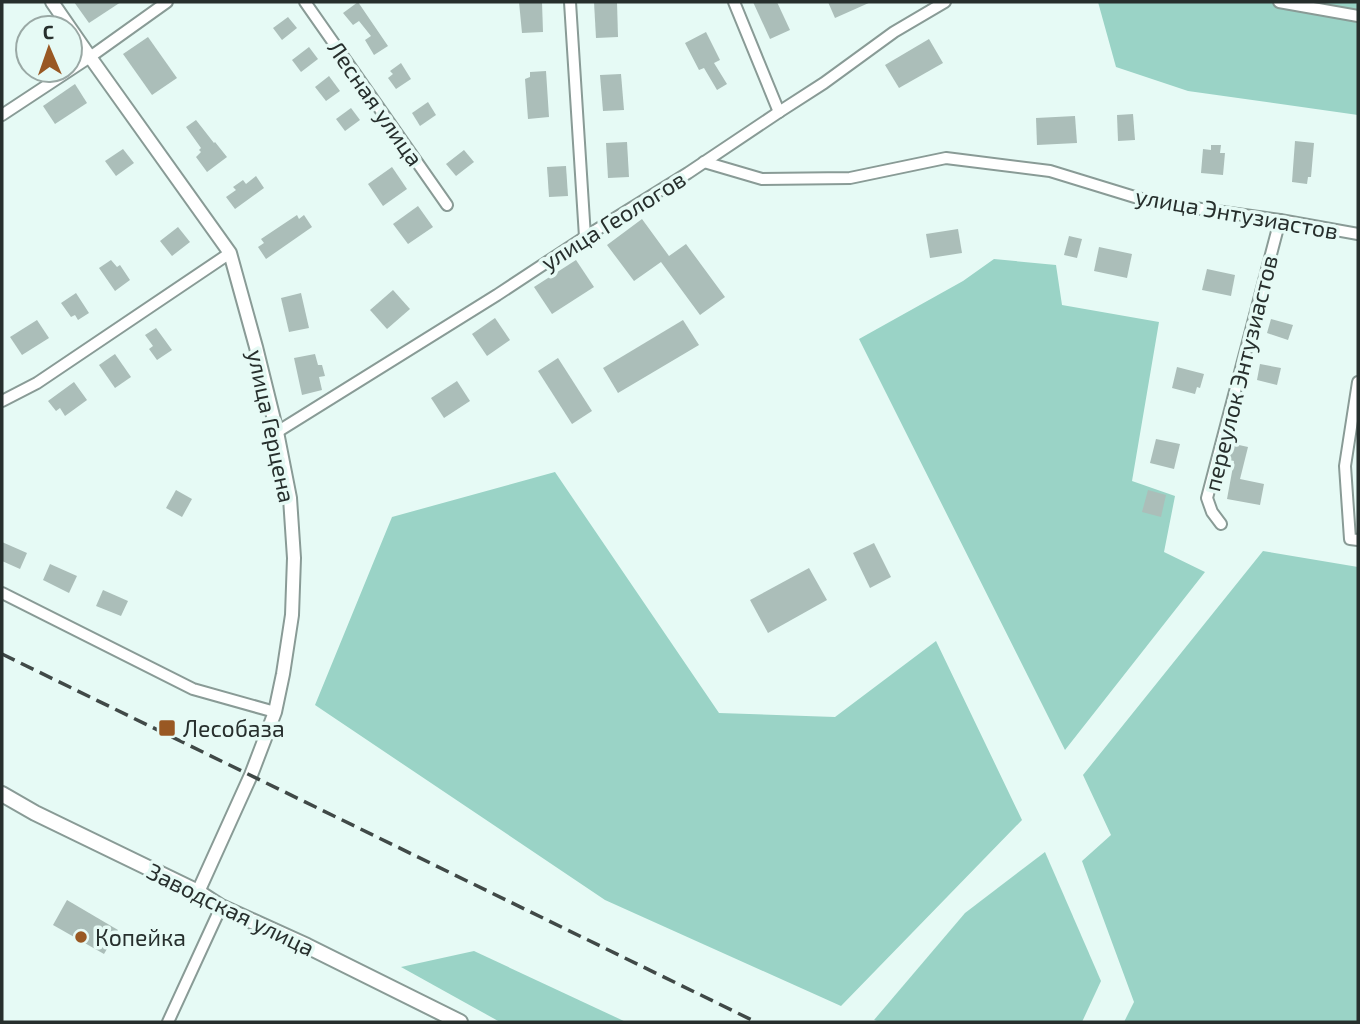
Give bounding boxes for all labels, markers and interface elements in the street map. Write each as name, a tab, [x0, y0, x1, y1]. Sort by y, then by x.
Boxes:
north arrow	[14, 14, 84, 84]
text: С	[42, 20, 54, 43]
street label: Лесная улица	[322, 35, 430, 172]
street label: улица Геологов	[535, 164, 691, 277]
street label: улица Энтузиастов	[1133, 181, 1341, 246]
street label: переулок Энтузиастов	[1197, 252, 1284, 494]
street label: улица Герцена	[241, 347, 302, 505]
place label: Лесобаза	[183, 714, 285, 742]
marker: Лесобаза	[157, 718, 177, 738]
street label: Заводская улица	[142, 856, 319, 962]
place label: Копейка	[95, 923, 186, 951]
marker: Копейка	[73, 929, 89, 945]

